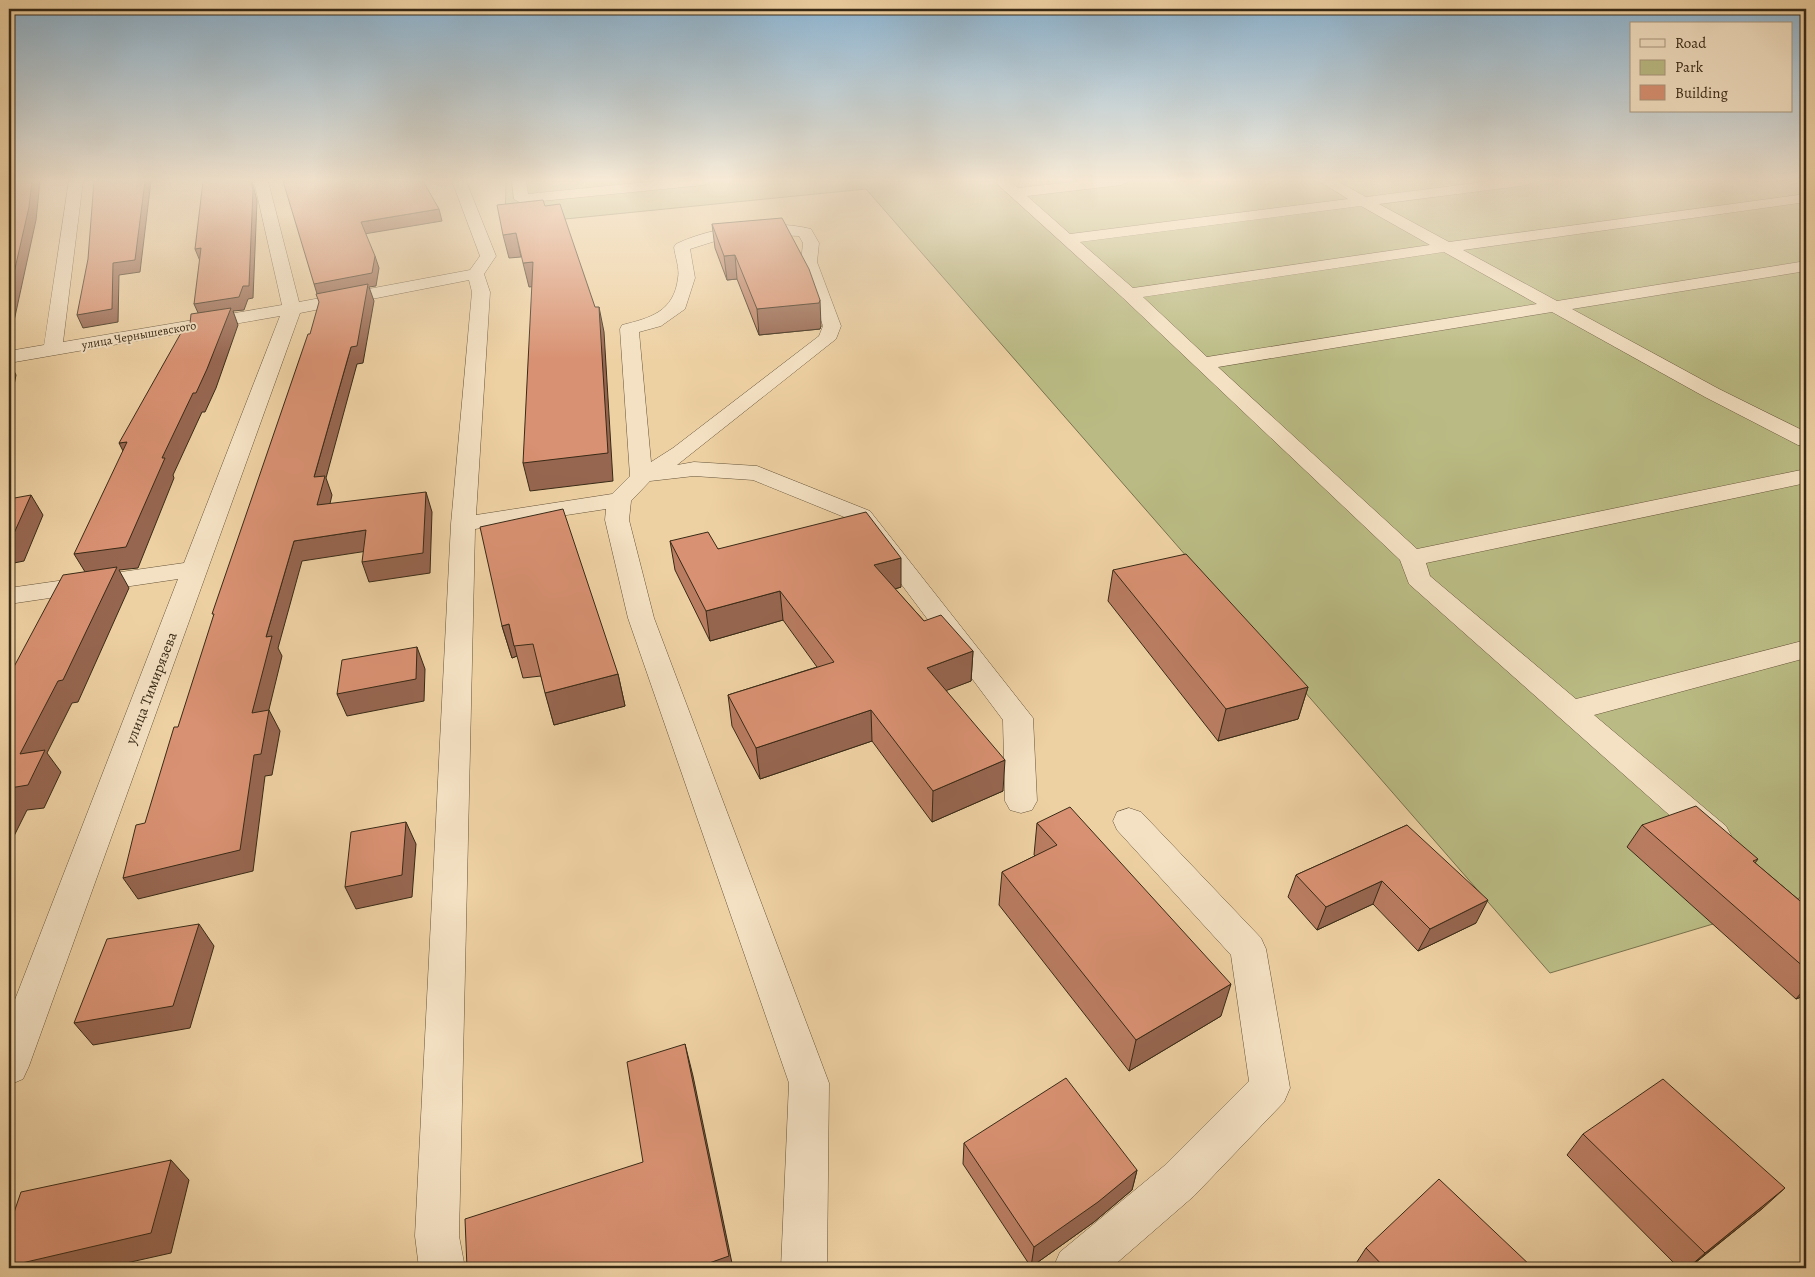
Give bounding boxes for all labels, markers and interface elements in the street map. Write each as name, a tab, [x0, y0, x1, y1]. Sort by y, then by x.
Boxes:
legend	[1630, 22, 1792, 112]
text: Road	[1675, 33, 1707, 53]
text: Park	[1675, 57, 1704, 77]
text: Building	[1675, 83, 1728, 103]
street label: улица Чернышевского	[79, 317, 198, 353]
street label: улица Тимирязева	[120, 629, 182, 748]

